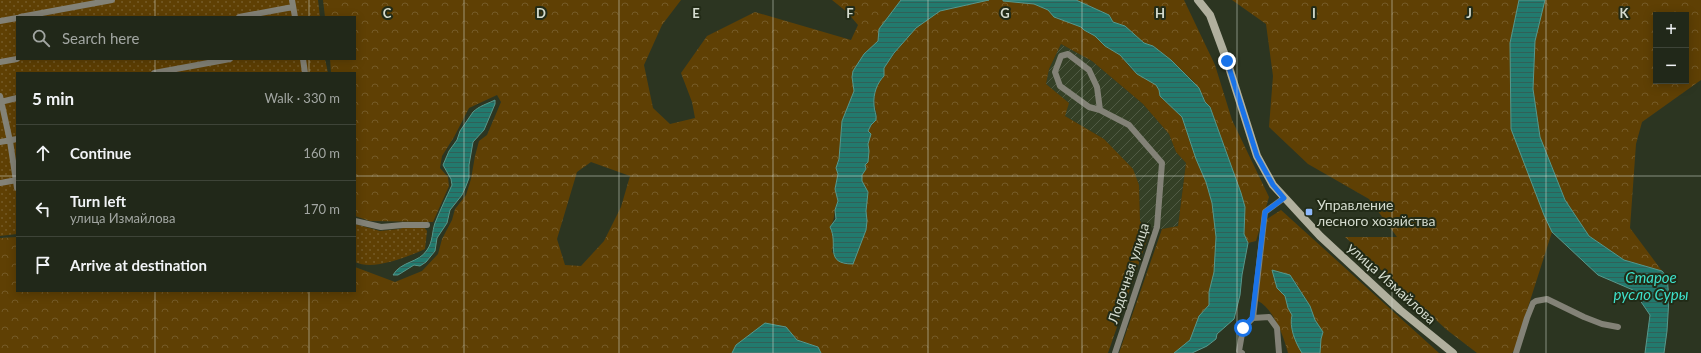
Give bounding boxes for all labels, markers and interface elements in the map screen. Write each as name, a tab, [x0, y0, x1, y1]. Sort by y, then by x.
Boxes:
text: C	[383, 5, 392, 21]
text: D	[536, 5, 546, 21]
text: E	[692, 5, 700, 21]
text: F	[846, 5, 854, 21]
text: G	[1000, 5, 1010, 21]
text: H	[1155, 5, 1165, 21]
text: I	[1312, 5, 1316, 21]
text: J	[1466, 5, 1472, 21]
text: K	[1620, 5, 1630, 21]
map controls	[1653, 12, 1689, 84]
button: +	[1653, 12, 1689, 48]
search box	[16, 16, 356, 60]
icon: search	[30, 27, 52, 49]
text: Search here	[62, 29, 139, 47]
button: −	[1653, 48, 1689, 84]
route end	[1218, 52, 1236, 70]
text: 5 min	[32, 88, 74, 109]
text: Walk · 330 m	[264, 90, 340, 106]
icon: ahead	[32, 142, 54, 164]
text: Continue	[70, 144, 131, 162]
text: 160 m	[303, 145, 340, 161]
text: Turn left	[70, 192, 126, 210]
place label: Управление лесного хозяйства	[1317, 196, 1435, 229]
icon: left	[32, 198, 54, 220]
text: 170 m	[303, 201, 340, 217]
marker: Управление лесного хозяйства	[1304, 207, 1314, 217]
text: улица Измайлова	[70, 210, 175, 226]
street label: Лодочная улица	[1103, 220, 1152, 326]
street label: улица Измайлова	[1344, 239, 1440, 327]
icon: arrive	[32, 254, 54, 276]
text: Arrive at destination	[70, 256, 207, 274]
water label: Старое русло Суры	[1614, 268, 1689, 303]
route start	[1234, 319, 1252, 337]

